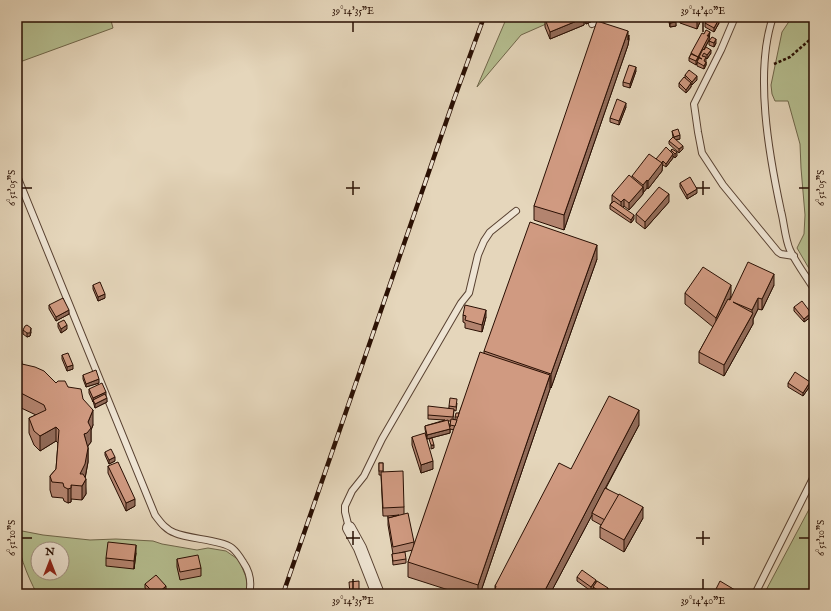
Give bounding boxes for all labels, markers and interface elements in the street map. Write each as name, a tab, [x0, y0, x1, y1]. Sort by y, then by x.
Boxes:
text: 39°14'35"E	[332, 5, 374, 18]
text: 39°14'40"E	[681, 5, 725, 18]
text: 6°51'05"S	[6, 170, 19, 206]
text: 6°51'05"S	[815, 170, 828, 206]
text: 6°51'10"S	[6, 520, 19, 556]
text: 6°51'10"S	[815, 520, 828, 556]
north arrow	[30, 541, 70, 581]
text: N	[44, 545, 55, 559]
text: 39°14'35"E	[332, 595, 374, 608]
text: 39°14'40"E	[681, 595, 725, 608]

